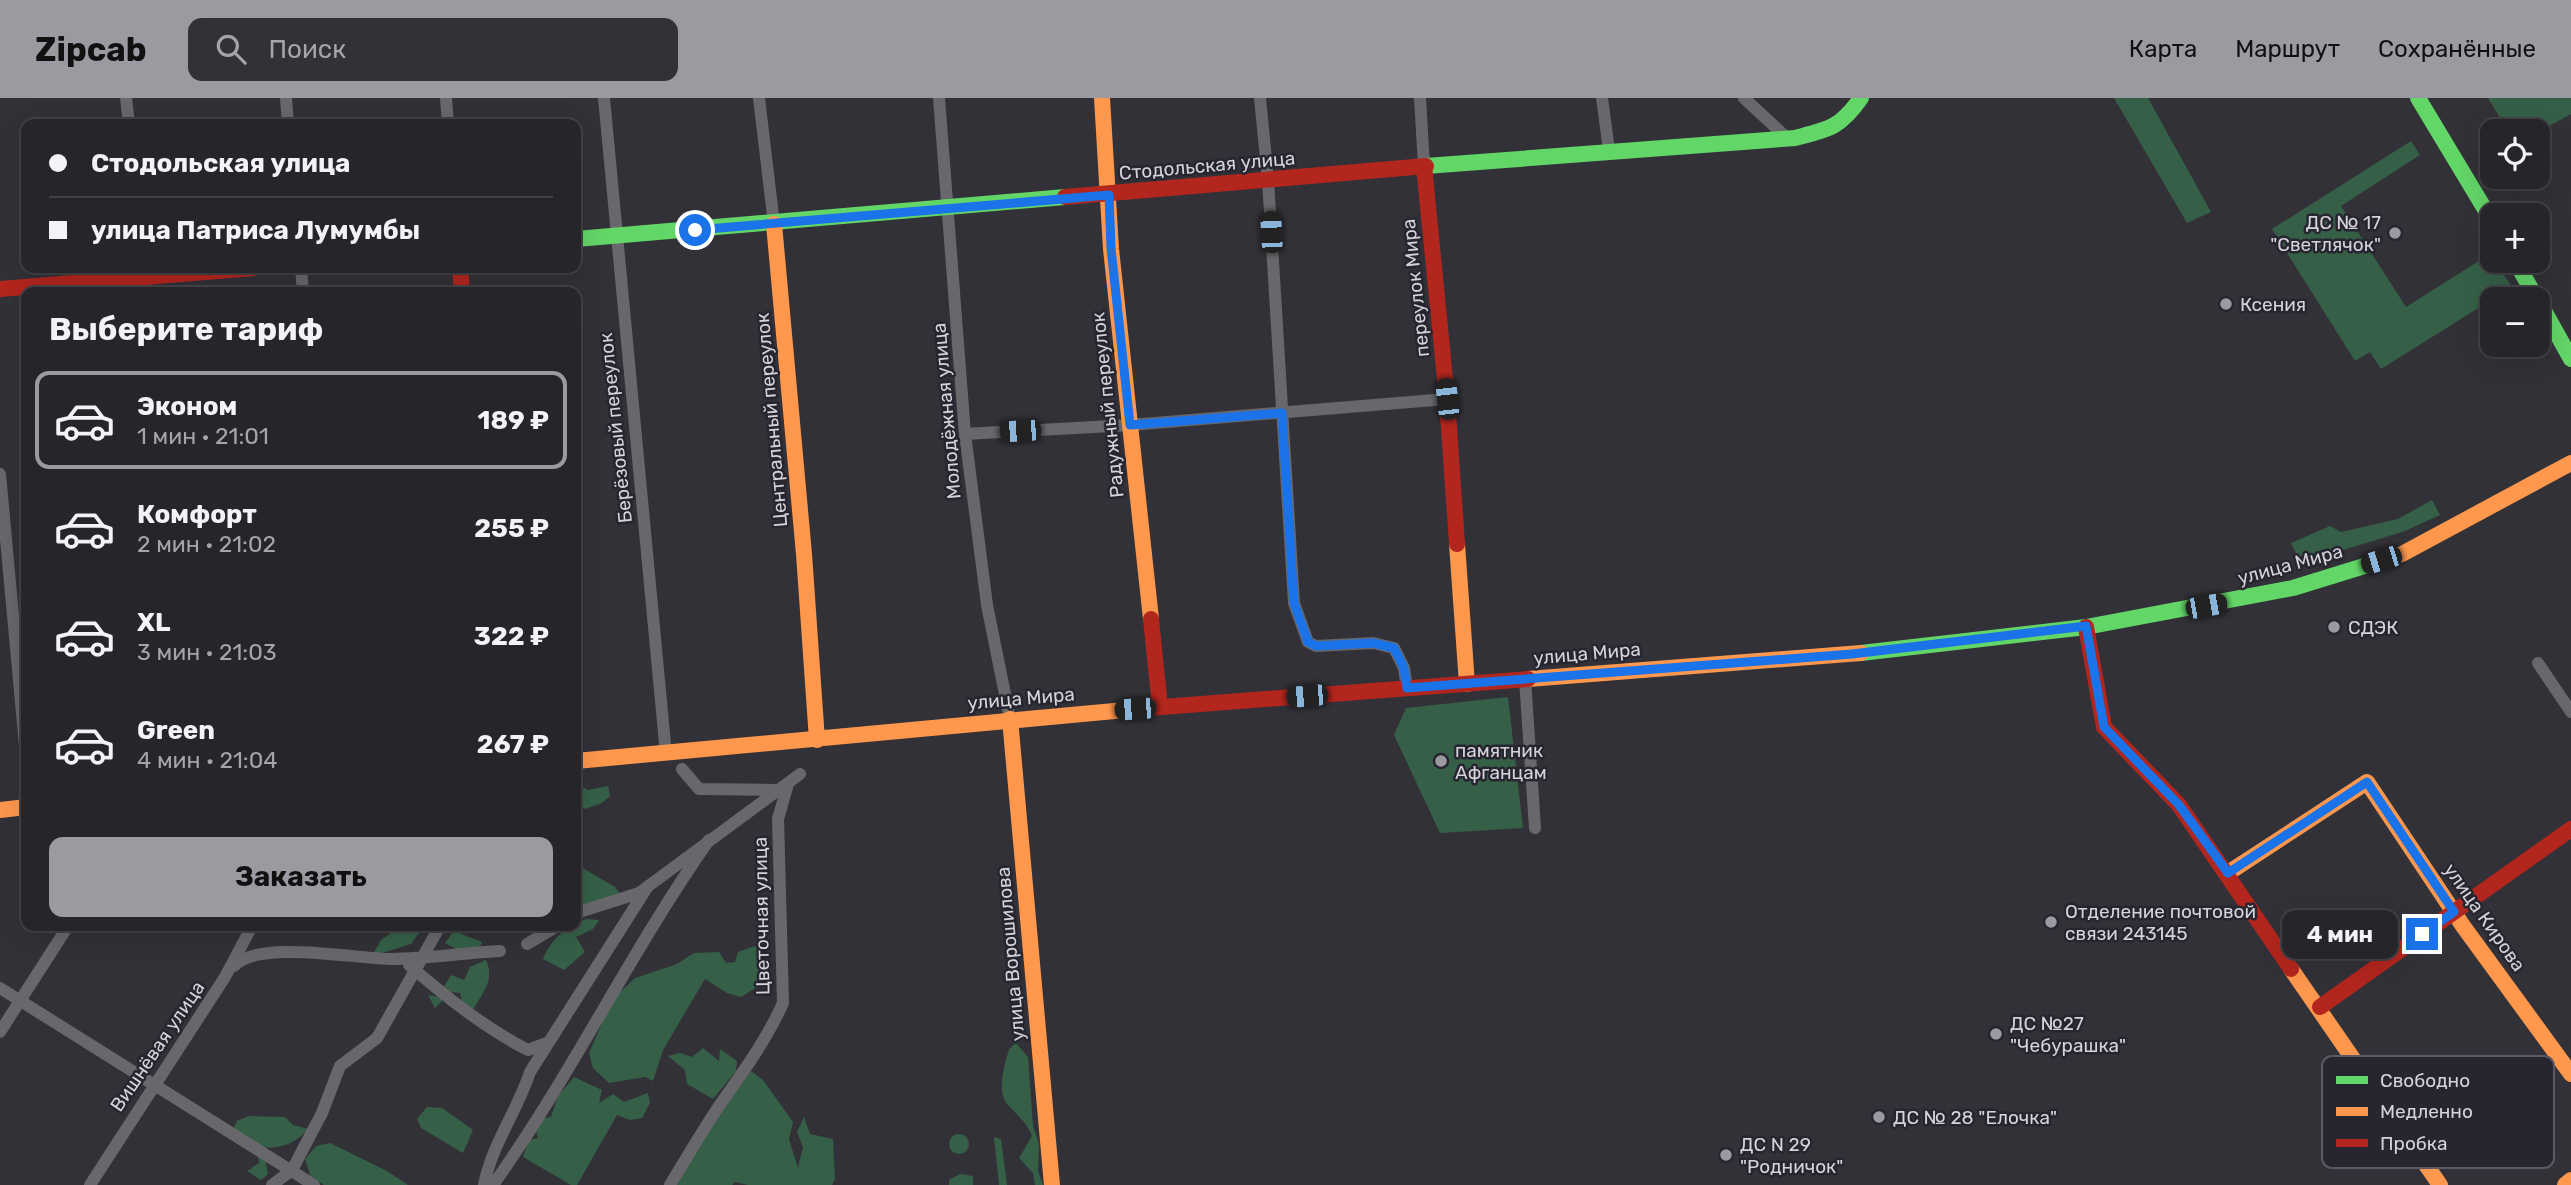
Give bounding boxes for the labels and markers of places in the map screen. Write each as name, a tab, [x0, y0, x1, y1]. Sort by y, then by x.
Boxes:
place label: ДС № 17 "Светлячок"	[2270, 211, 2381, 256]
marker: ДС № 17 "Светлячок"	[2387, 225, 2403, 241]
place label: Ксения	[2240, 293, 2306, 316]
marker: Ксения	[2218, 296, 2234, 312]
place label: СДЭК	[2348, 616, 2398, 639]
marker: СДЭК	[2326, 619, 2342, 635]
place label: памятник Афганцам	[1455, 739, 1547, 784]
marker: памятник Афганцам	[1433, 753, 1449, 769]
place label: Отделение почтовой связи 243145	[2065, 900, 2256, 945]
marker: Отделение почтовой связи 243145	[2043, 914, 2059, 930]
place label: ДС №27 "Чебурашка"	[2010, 1012, 2126, 1057]
marker: ДС №27 "Чебурашка"	[1988, 1026, 2004, 1042]
place label: ДС № 28 "Елочка"	[1893, 1106, 2057, 1129]
marker: ДС № 28 "Елочка"	[1871, 1109, 1887, 1125]
place label: ДС N 29 "Родничок"	[1740, 1133, 1843, 1178]
marker: ДС N 29 "Родничок"	[1718, 1147, 1734, 1163]

